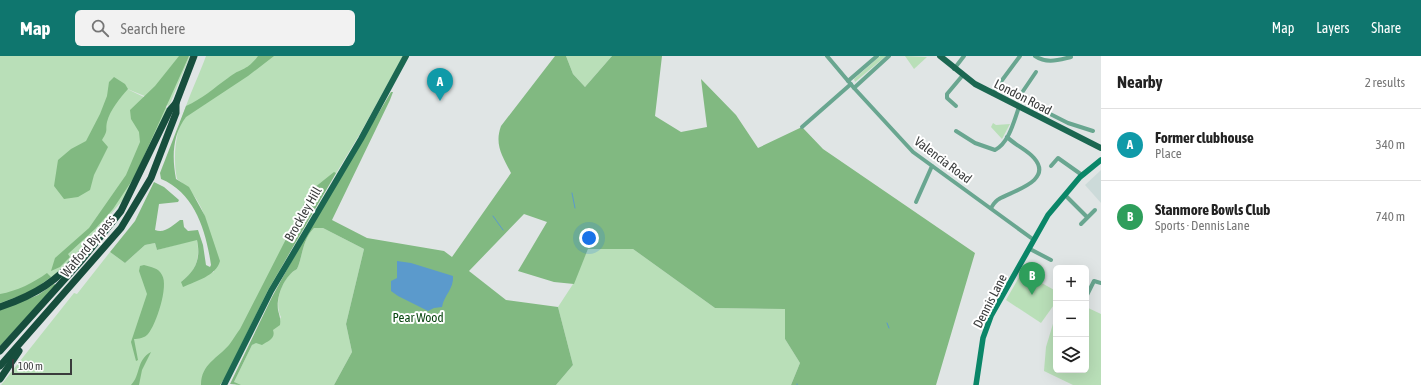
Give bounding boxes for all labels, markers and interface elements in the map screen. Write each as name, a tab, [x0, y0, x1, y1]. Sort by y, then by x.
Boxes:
search box	[75, 10, 355, 46]
text: Map	[20, 17, 51, 39]
icon: search	[89, 17, 111, 39]
text: Search here	[121, 20, 185, 37]
text: Map	[1272, 20, 1294, 36]
text: Layers	[1316, 20, 1349, 36]
text: Share	[1371, 20, 1401, 36]
pin: A	[427, 68, 453, 101]
text: Nearby	[1117, 72, 1163, 92]
text: 2 results	[1365, 75, 1405, 90]
street label: London Road	[992, 76, 1054, 118]
text: Former clubhouse	[1155, 129, 1254, 146]
street label: Valencia Road	[911, 134, 975, 186]
text: A	[1127, 137, 1133, 152]
text: 340 m	[1376, 137, 1405, 152]
text: Place	[1155, 146, 1182, 161]
street label: Brockley Hill	[281, 184, 325, 244]
text: Stanmore Bowls Club	[1155, 201, 1270, 218]
text: B	[1127, 209, 1133, 224]
text: 740 m	[1376, 209, 1405, 224]
street label: Watford By-pass	[58, 212, 119, 280]
text: Sports · Dennis Lane	[1155, 218, 1250, 233]
your location	[579, 228, 599, 248]
pin: B	[1019, 262, 1045, 295]
map controls	[1053, 265, 1089, 373]
button: +	[1053, 265, 1089, 301]
street label: Dennis Lane	[970, 271, 1010, 330]
button: −	[1053, 301, 1089, 337]
park label: Pear Wood	[392, 310, 444, 325]
button: layers	[1053, 337, 1089, 373]
scale bar	[12, 357, 72, 376]
text: 100 m	[18, 360, 43, 372]

